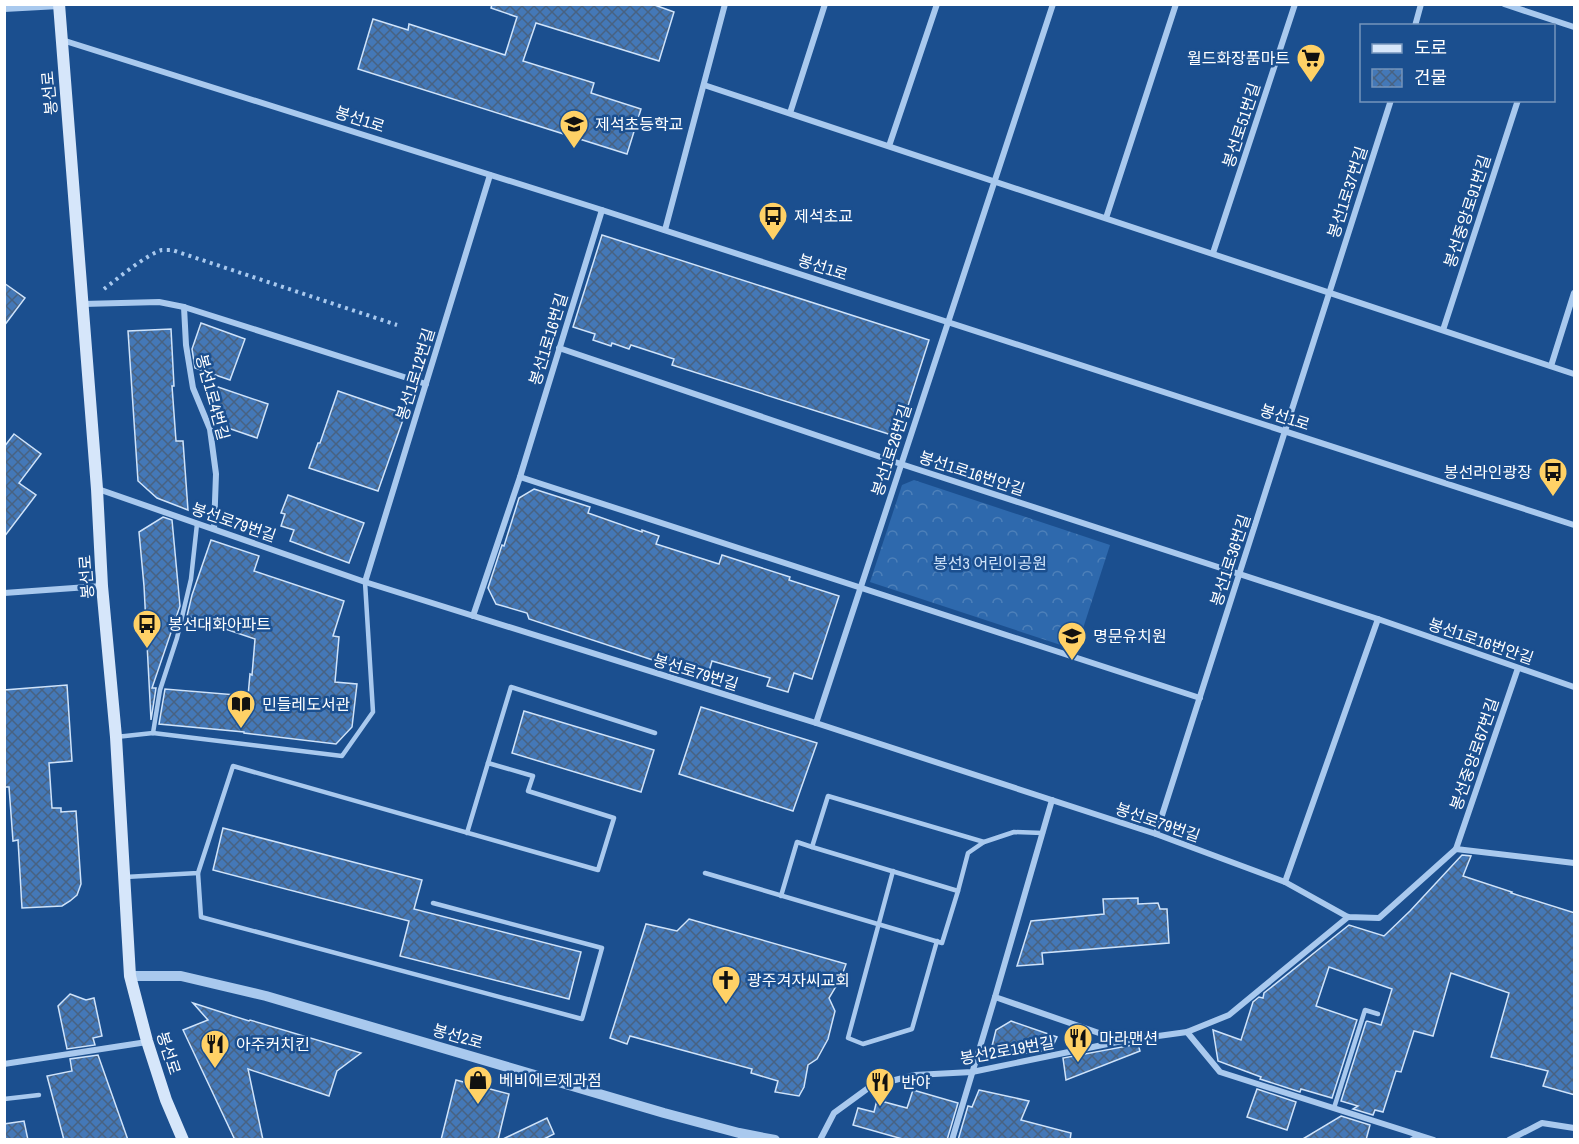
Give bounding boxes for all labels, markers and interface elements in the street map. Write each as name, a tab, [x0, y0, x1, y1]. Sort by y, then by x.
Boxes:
legend	[1360, 24, 1555, 102]
text: 도로	[1414, 35, 1447, 60]
supermarket icon: 월드화장품마트	[1295, 42, 1327, 84]
place label: 월드화장품마트	[1187, 47, 1290, 69]
text: 건물	[1414, 65, 1447, 90]
street label: 봉선로	[36, 70, 62, 116]
street label: 봉선로51번길	[1217, 80, 1265, 170]
street label: 봉선1로	[332, 101, 388, 137]
school or university icon: 제석초등학교	[558, 108, 590, 150]
place label: 제석초등학교	[595, 113, 683, 135]
street label: 봉선1로37번길	[1322, 143, 1372, 241]
street label: 봉선중앙로91번길	[1438, 152, 1496, 270]
bus stop icon: 제석초교	[757, 200, 789, 242]
place label: 제석초교	[794, 205, 853, 227]
street label: 봉선1로	[795, 249, 851, 285]
street label: 봉선1로16번길	[524, 290, 572, 388]
street label: 봉선1로12번길	[391, 325, 439, 423]
street label: 봉선1로4번길	[191, 352, 235, 442]
street label: 봉선1로	[1257, 399, 1313, 435]
street label: 봉선1로26번길	[866, 401, 916, 499]
street label: 봉선1로16번안길	[916, 446, 1028, 500]
bus stop icon: 봉선라인광장	[1537, 456, 1569, 498]
place label: 봉선라인광장	[1444, 461, 1532, 483]
street label: 봉선로79번길	[189, 497, 279, 547]
street label: 봉선1로36번길	[1205, 511, 1255, 609]
park label: 봉선3 어린이공원	[933, 552, 1047, 574]
street label: 봉선로	[73, 554, 99, 600]
bus stop icon: 봉선대화아파트	[131, 608, 163, 650]
place label: 봉선대화아파트	[168, 613, 271, 635]
street label: 봉선1로16번안길	[1425, 613, 1537, 669]
school or university icon: 명문유치원	[1056, 620, 1088, 662]
place label: 명문유치원	[1093, 625, 1167, 647]
street label: 봉선로79번길	[651, 649, 741, 695]
library icon: 민들레도서관	[225, 688, 257, 730]
place label: 민들레도서관	[262, 693, 351, 715]
street label: 봉선중앙로67번길	[1444, 695, 1504, 813]
street label: 봉선로79번길	[1113, 797, 1203, 847]
church icon: 광주겨자씨교회	[710, 964, 742, 1006]
place label: 광주겨자씨교회	[747, 969, 850, 991]
street label: 봉선2로	[430, 1018, 486, 1054]
restaurant icon: 마라맨션	[1062, 1022, 1094, 1064]
place label: 마라맨션	[1099, 1027, 1158, 1049]
restaurant icon: 아주커치킨	[199, 1028, 231, 1070]
street label: 봉선로	[152, 1029, 186, 1078]
street label: 봉선2로19번길	[958, 1031, 1056, 1069]
place label: 아주커치킨	[236, 1033, 310, 1055]
shop icon: 베비에르제과점	[462, 1064, 494, 1106]
restaurant icon: 반야	[864, 1066, 896, 1108]
place label: 베비에르제과점	[499, 1069, 602, 1091]
place label: 반야	[901, 1071, 931, 1093]

